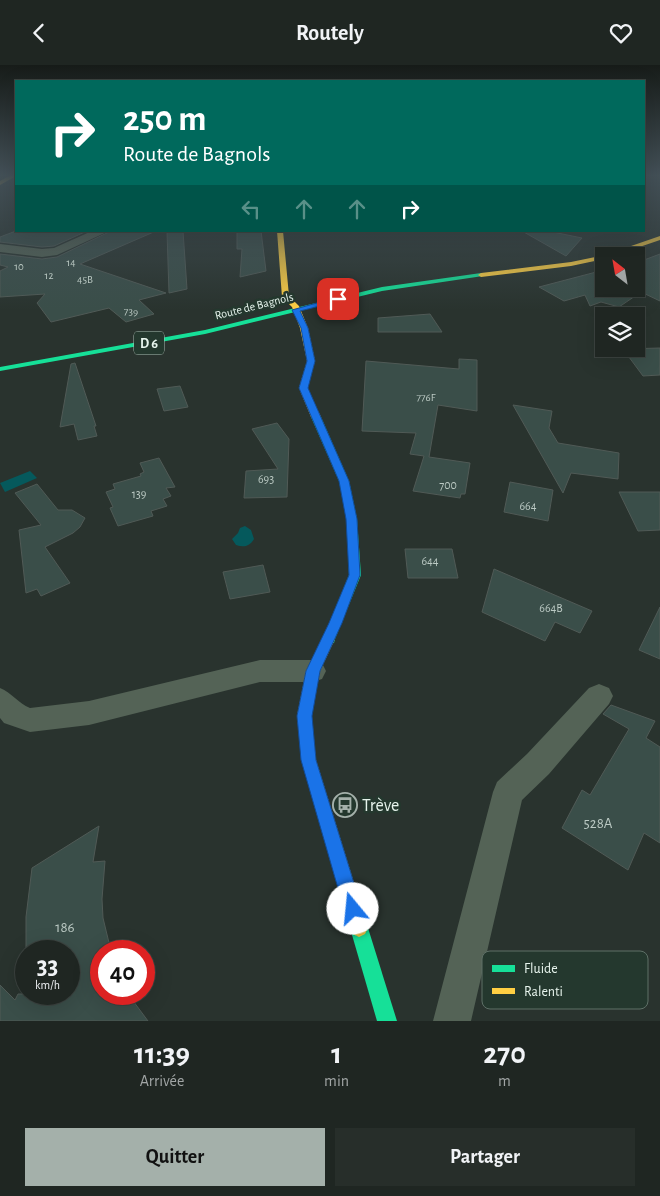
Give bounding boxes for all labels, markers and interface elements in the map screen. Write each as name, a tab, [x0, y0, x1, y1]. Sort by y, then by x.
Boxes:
icon: back	[25, 19, 53, 47]
icon: heart	[607, 19, 635, 47]
text: Routely	[296, 22, 364, 44]
icon: right	[40, 100, 105, 165]
text: 250 m	[123, 102, 206, 137]
text: Route de Bagnols	[123, 143, 271, 165]
icon: left	[237, 195, 265, 223]
icon: ahead	[290, 195, 318, 223]
icon: ahead	[343, 195, 371, 223]
icon: right	[396, 195, 424, 223]
north arrow	[595, 247, 645, 297]
map controls	[595, 247, 645, 357]
house number: 14	[66, 257, 76, 268]
house number: 10	[14, 261, 24, 272]
house number: 12	[45, 270, 53, 281]
house number: 45B	[77, 274, 93, 285]
pin	[317, 278, 359, 320]
icon: arrive	[324, 285, 352, 313]
street label: Route de Bagnols	[214, 290, 294, 322]
house number: 739	[124, 306, 138, 317]
button: layers	[595, 307, 645, 357]
road number: D 6	[134, 331, 164, 355]
house number: 776F	[416, 392, 436, 403]
house number: 693	[258, 473, 274, 485]
house number: 700	[439, 479, 457, 491]
house number: 139	[132, 488, 147, 500]
house number: 664	[519, 500, 537, 512]
house number: 644	[421, 555, 439, 567]
house number: 664B	[539, 602, 563, 614]
bus stop icon: Trève	[332, 792, 358, 818]
place label: Trève	[362, 797, 399, 815]
house number: 528A	[584, 816, 613, 831]
position arrow	[326, 882, 378, 934]
house number: 186	[55, 920, 75, 935]
speed limit sign: 40	[90, 940, 155, 1005]
legend	[482, 951, 648, 1009]
text: 33	[37, 954, 58, 979]
text: Fluide	[524, 962, 558, 976]
text: km/h	[35, 979, 60, 991]
text: Ralenti	[524, 985, 563, 999]
text: 11:39	[134, 1039, 190, 1069]
text: 1	[331, 1039, 342, 1069]
text: 270	[483, 1039, 526, 1069]
text: Arrivée	[140, 1073, 184, 1089]
text: min	[324, 1073, 349, 1089]
text: m	[498, 1073, 511, 1089]
button: Quitter	[25, 1128, 325, 1186]
button: Partager	[335, 1128, 635, 1186]

